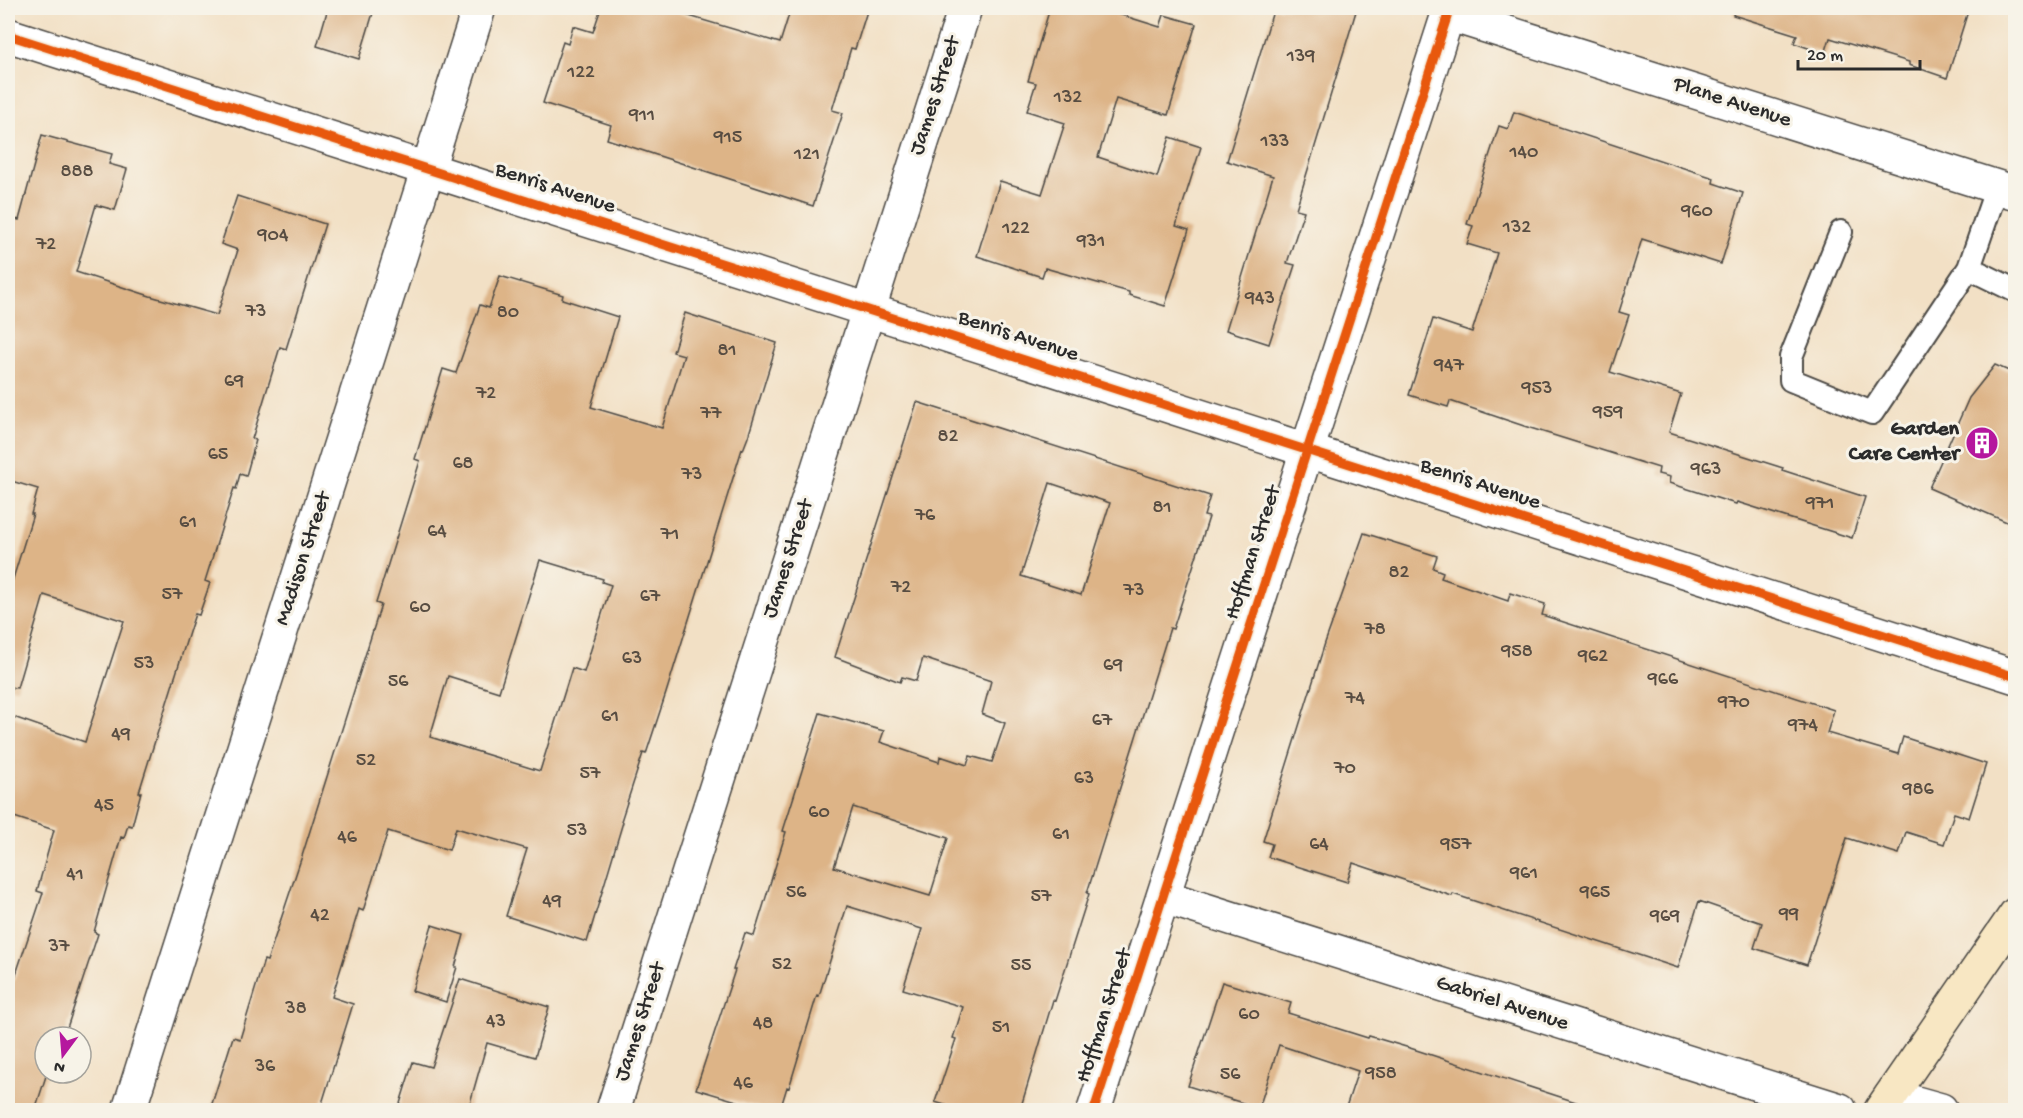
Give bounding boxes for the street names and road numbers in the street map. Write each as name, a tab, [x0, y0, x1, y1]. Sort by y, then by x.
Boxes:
street label: James Street	[905, 32, 968, 158]
street label: Plane Avenue	[1669, 71, 1795, 134]
street label: Benris Avenue	[491, 157, 619, 221]
street label: Benris Avenue	[954, 305, 1082, 369]
street label: Benris Avenue	[1416, 453, 1544, 517]
street label: Hoffman Street	[1220, 481, 1289, 623]
street label: Madison Street	[270, 487, 338, 629]
street label: James Street	[758, 495, 821, 621]
street label: Hoffman Street	[1071, 944, 1140, 1086]
street label: James Street	[610, 958, 673, 1084]
street label: Gabriel Avenue	[1432, 970, 1572, 1038]

